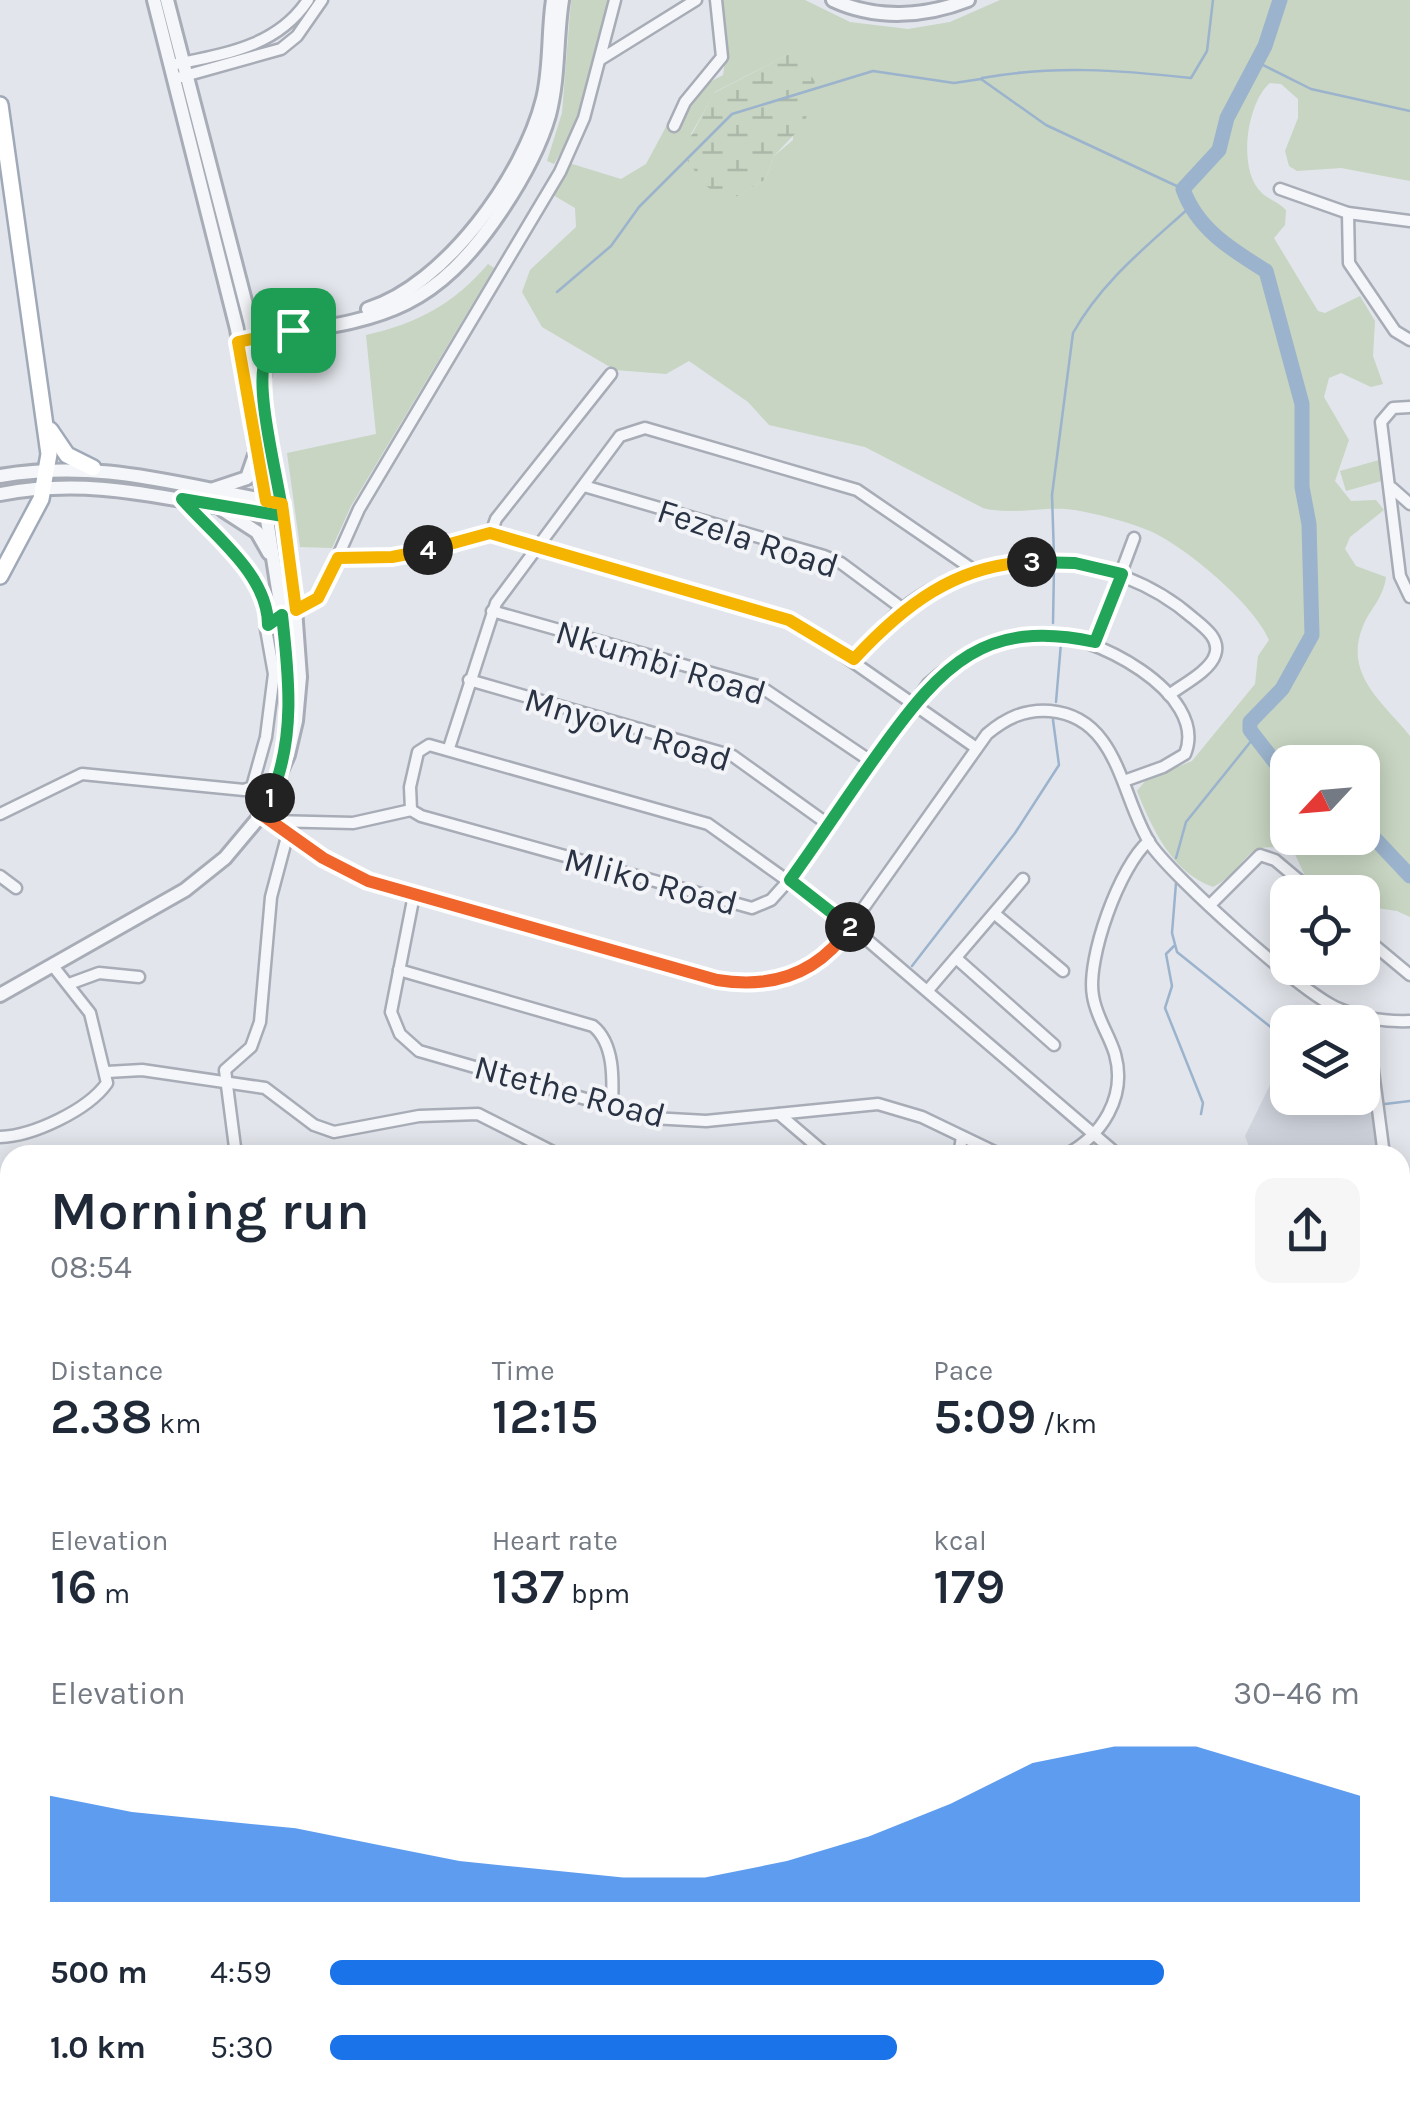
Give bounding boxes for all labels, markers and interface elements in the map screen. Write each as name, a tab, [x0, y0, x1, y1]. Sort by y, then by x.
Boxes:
pin	[251, 288, 336, 373]
icon: arrive	[266, 303, 321, 358]
street label: Fezela Road	[652, 490, 844, 587]
pin: 4	[403, 525, 453, 575]
text: 4	[420, 533, 436, 566]
pin: 3	[1007, 537, 1057, 587]
text: 3	[1023, 545, 1041, 578]
street label: Nkumbi Road	[551, 611, 771, 714]
street label: Mnyovu Road	[520, 679, 736, 780]
north arrow	[1270, 745, 1380, 855]
map controls	[1270, 745, 1380, 1115]
pin: 1	[245, 773, 295, 823]
text: 1	[265, 781, 275, 814]
street label: Mliko Road	[560, 839, 742, 924]
button: locate	[1270, 875, 1380, 985]
pin: 2	[825, 902, 875, 952]
text: 2	[842, 910, 858, 943]
button: layers	[1270, 1005, 1380, 1115]
street label: Ntethe Road	[470, 1046, 670, 1137]
button: share	[1255, 1178, 1360, 1283]
text: Morning run	[50, 1179, 370, 1243]
text: 08:54	[50, 1249, 132, 1286]
text: Distance	[50, 1354, 163, 1387]
text: Time	[492, 1354, 555, 1387]
text: Pace	[933, 1354, 993, 1387]
text: 2.38	[50, 1387, 153, 1446]
text: 12:15	[492, 1387, 598, 1446]
text: 5:09	[933, 1387, 1036, 1446]
text: km	[153, 1407, 201, 1440]
text: /km	[1036, 1407, 1097, 1440]
text: Elevation	[50, 1524, 169, 1557]
text: Heart rate	[492, 1524, 618, 1557]
text: kcal	[933, 1524, 987, 1557]
text: 16	[50, 1557, 97, 1616]
text: 137	[492, 1557, 564, 1616]
text: 179	[933, 1557, 1005, 1616]
text: m	[97, 1577, 130, 1610]
text: bpm	[564, 1577, 630, 1610]
text: Elevation	[50, 1675, 185, 1712]
text: 30–46 m	[1233, 1675, 1360, 1712]
text: 500 m	[50, 1954, 148, 1991]
text: 4:59	[210, 1954, 272, 1991]
text: 1.0 km	[50, 2029, 146, 2066]
text: 5:30	[210, 2029, 273, 2066]

